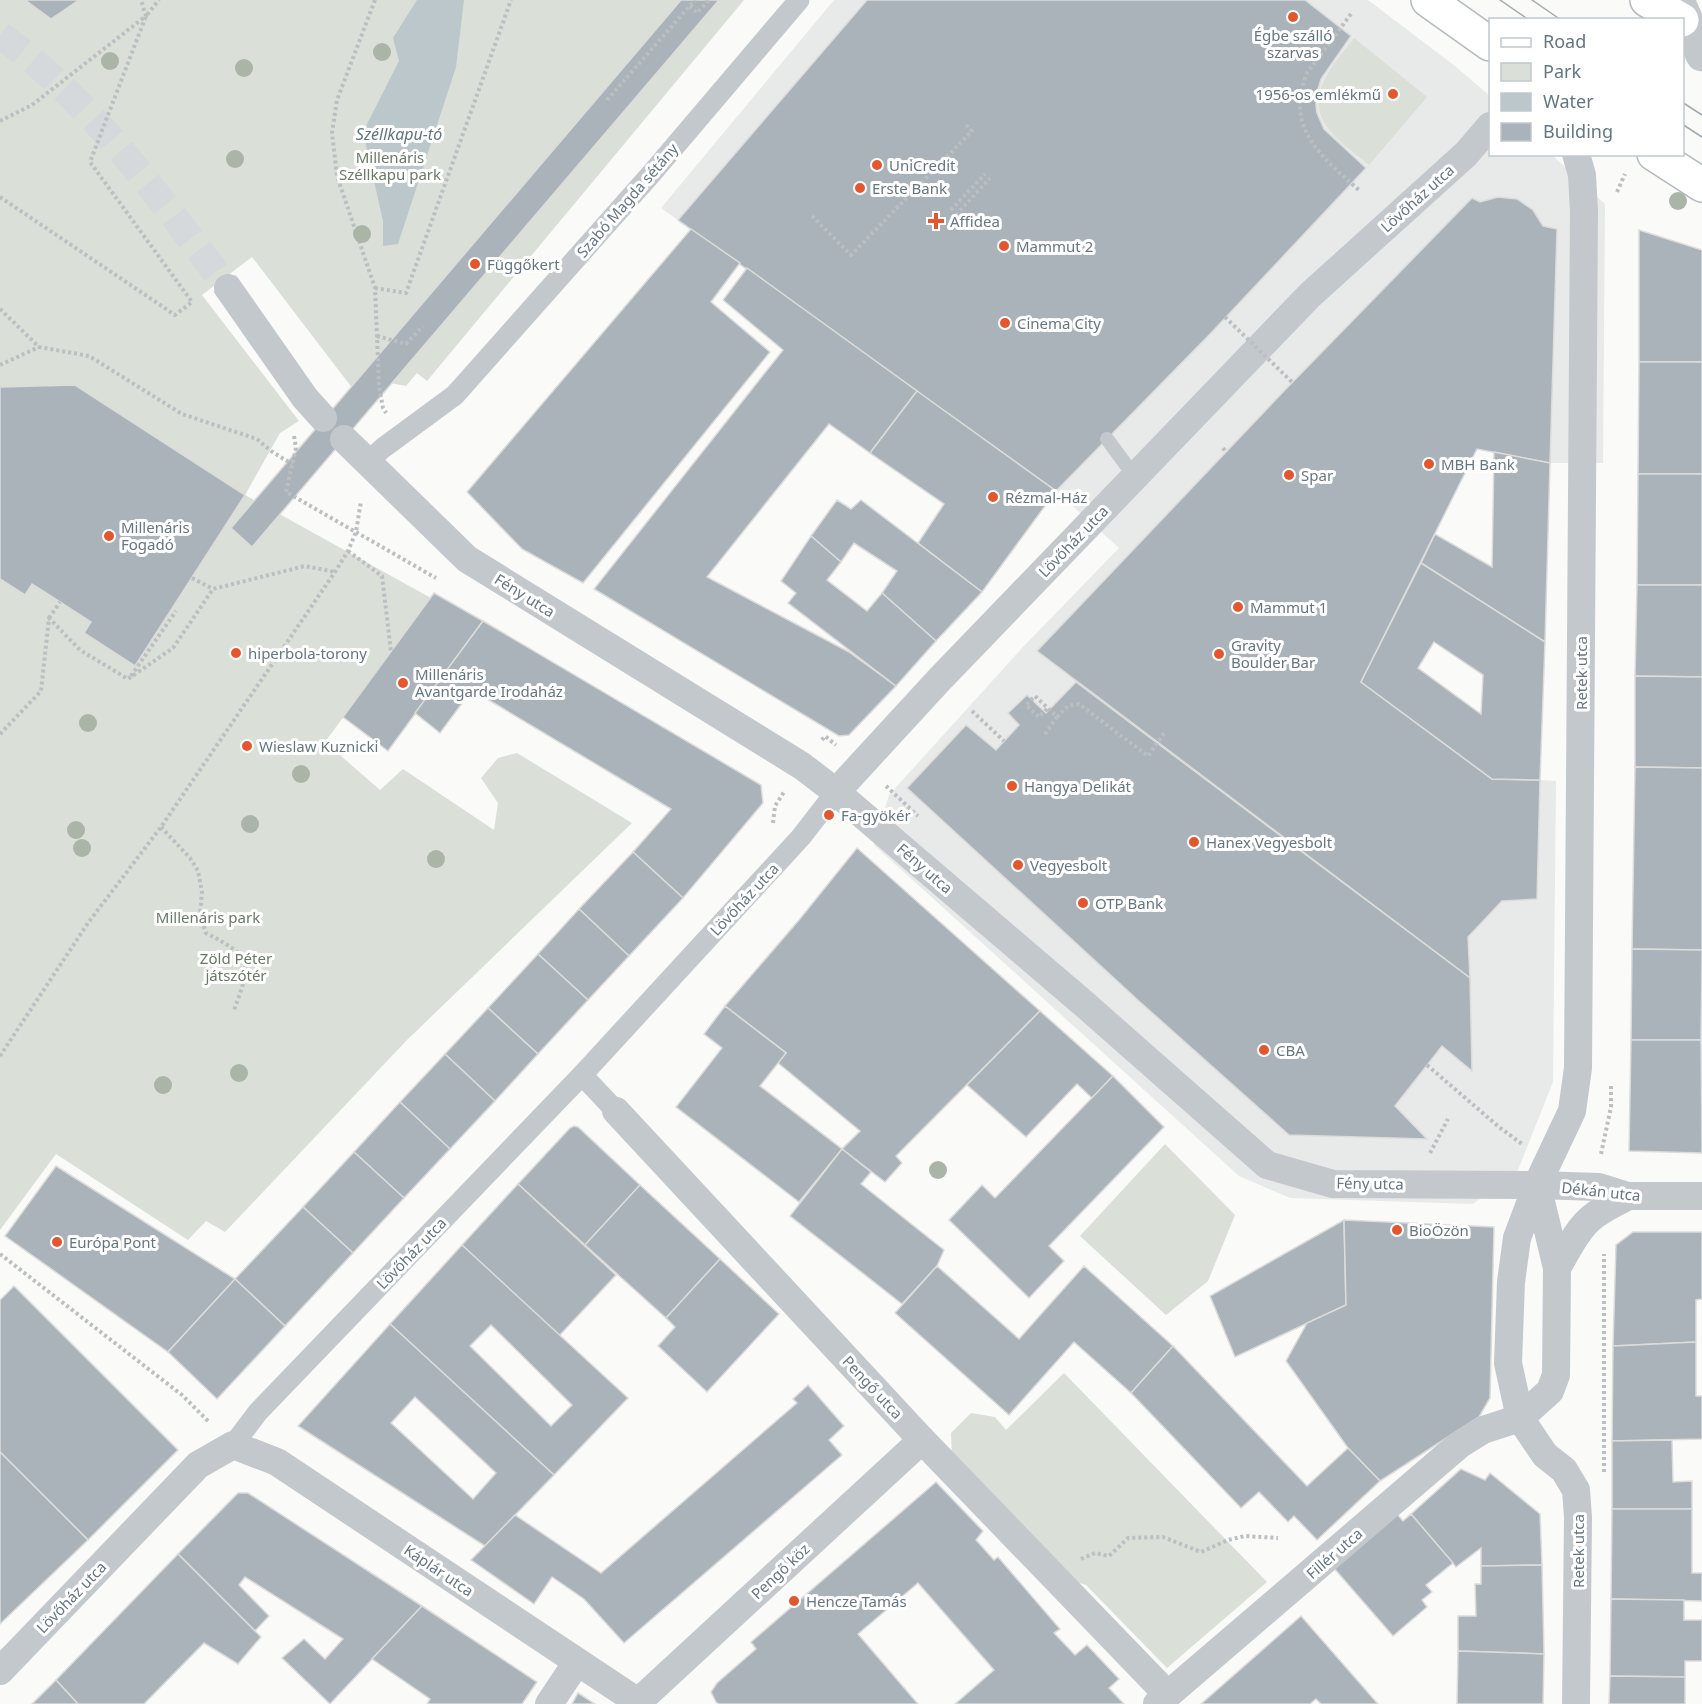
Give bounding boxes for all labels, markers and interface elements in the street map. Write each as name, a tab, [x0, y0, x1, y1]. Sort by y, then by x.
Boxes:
marker: Égbe szálló szarvas	[1286, 10, 1300, 24]
legend	[1489, 18, 1684, 156]
place label: Égbe szálló szarvas	[1254, 25, 1332, 62]
text: Road	[1543, 29, 1586, 53]
text: Park	[1543, 59, 1581, 83]
place label: 1956-os emlékmű	[1256, 84, 1381, 104]
marker: 1956-os emlékmű	[1386, 87, 1400, 101]
text: Water	[1543, 89, 1594, 113]
text: Building	[1543, 119, 1613, 143]
water label: Széllkapu-tó	[356, 123, 442, 145]
street label: Szabó Magda sétány	[572, 138, 682, 261]
park label: Millenáris Széllkapu park	[339, 147, 441, 184]
place label: UniCredit	[889, 155, 956, 175]
marker: UniCredit	[870, 158, 884, 172]
street label: Lövőház utca	[1376, 160, 1458, 236]
place label: Erste Bank	[872, 178, 947, 198]
marker: Erste Bank	[853, 181, 867, 195]
place label: Affidea	[950, 211, 1000, 231]
marker: Affidea	[927, 212, 945, 230]
place label: Mammut 2	[1016, 236, 1093, 256]
marker: Mammut 2	[997, 239, 1011, 253]
place label: Függőkert	[487, 254, 560, 274]
marker: Függőkert	[468, 257, 482, 271]
place label: Cinema City	[1017, 313, 1101, 333]
marker: Cinema City	[998, 316, 1012, 330]
place label: MBH Bank	[1441, 454, 1515, 474]
marker: MBH Bank	[1422, 457, 1436, 471]
place label: Spar	[1301, 465, 1333, 485]
marker: Spar	[1282, 468, 1296, 482]
place label: Rézmal-Ház	[1005, 487, 1087, 507]
marker: Rézmal-Ház	[986, 490, 1000, 504]
street label: Lövőház utca	[1034, 501, 1112, 581]
place label: Millenáris Fogadó	[121, 517, 190, 554]
marker: Millenáris Fogadó	[102, 529, 116, 543]
street label: Fény utca	[491, 569, 559, 621]
place label: Mammut 1	[1250, 597, 1327, 617]
marker: Mammut 1	[1231, 600, 1245, 614]
place label: Gravity Boulder Bar	[1231, 635, 1315, 672]
street label: Retek utca	[1571, 636, 1591, 710]
place label: hiperbola-torony	[248, 643, 367, 663]
marker: hiperbola-torony	[229, 646, 243, 660]
marker: Gravity Boulder Bar	[1212, 647, 1226, 661]
place label: Millenáris Avantgarde Irodaház	[415, 664, 563, 701]
marker: Millenáris Avantgarde Irodaház	[396, 676, 410, 690]
place label: Wieslaw Kuznicki	[259, 736, 378, 756]
marker: Wieslaw Kuznicki	[240, 739, 254, 753]
place label: Hangya Delikát	[1024, 776, 1132, 796]
marker: Hangya Delikát	[1005, 779, 1019, 793]
place label: Fa-gyökér	[841, 805, 911, 825]
marker: Fa-gyökér	[822, 808, 836, 822]
place label: Hanex Vegyesbolt	[1206, 832, 1333, 852]
marker: Hanex Vegyesbolt	[1187, 835, 1201, 849]
street label: Fény utca	[893, 838, 957, 898]
place label: Vegyesbolt	[1030, 855, 1108, 875]
street label: Lövőház utca	[705, 858, 783, 940]
marker: Vegyesbolt	[1011, 858, 1025, 872]
place label: OTP Bank	[1095, 893, 1163, 913]
marker: OTP Bank	[1076, 896, 1090, 910]
park label: Millenáris park	[156, 907, 260, 927]
park label: Zöld Péter játszótér	[200, 948, 272, 985]
place label: CBA	[1276, 1040, 1305, 1060]
marker: CBA	[1257, 1043, 1271, 1057]
street label: Fény utca	[1336, 1172, 1404, 1194]
street label: Dékán utca	[1561, 1177, 1641, 1205]
street label: Lövőház utca	[372, 1213, 450, 1293]
place label: BioÖzön	[1409, 1220, 1469, 1240]
marker: BioÖzön	[1390, 1223, 1404, 1237]
place label: Európa Pont	[69, 1232, 157, 1252]
marker: Európa Pont	[50, 1235, 64, 1249]
street label: Pengő utca	[839, 1351, 907, 1423]
street label: Retek utca	[1568, 1514, 1588, 1588]
street label: Fillér utca	[1302, 1523, 1366, 1583]
street label: Káplár utca	[400, 1539, 478, 1601]
street label: Pengő köz	[746, 1539, 814, 1603]
street label: Lövőház utca	[32, 1557, 110, 1637]
place label: Hencze Tamás	[806, 1591, 907, 1611]
marker: Hencze Tamás	[787, 1594, 801, 1608]

